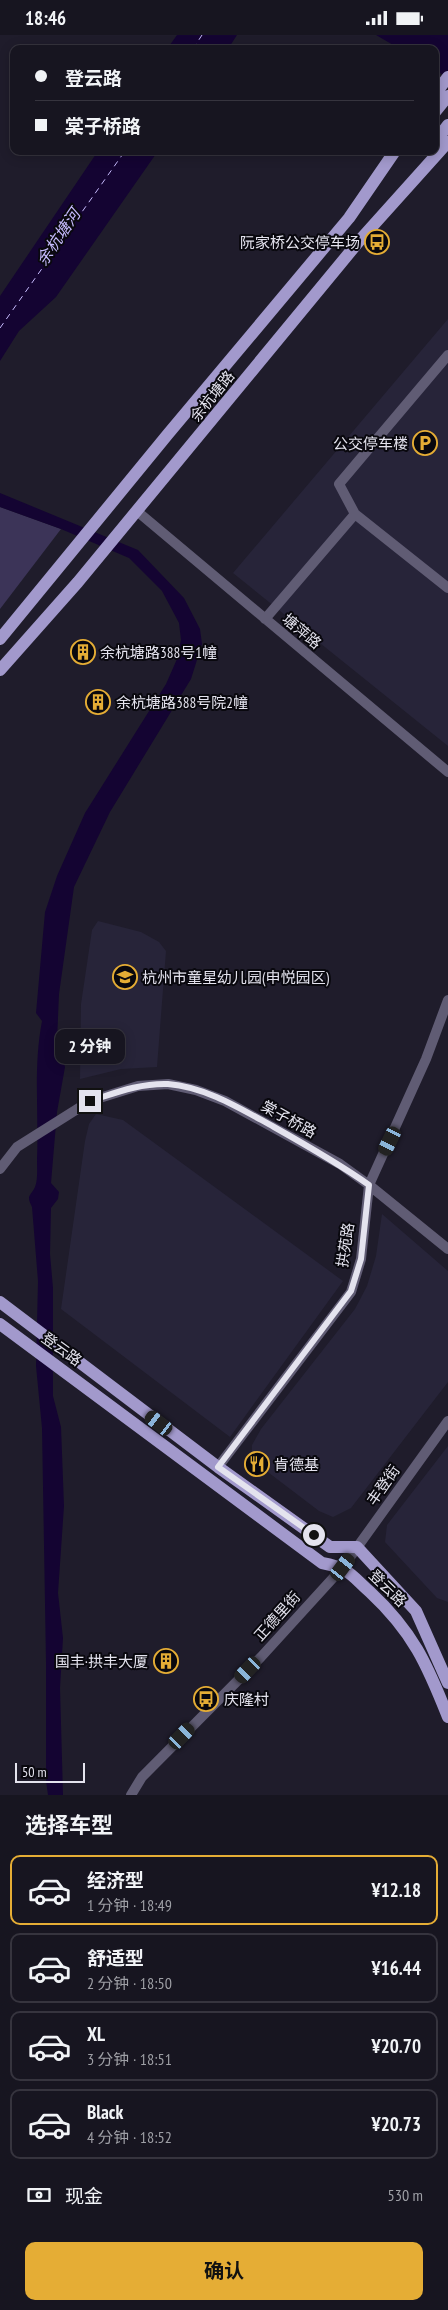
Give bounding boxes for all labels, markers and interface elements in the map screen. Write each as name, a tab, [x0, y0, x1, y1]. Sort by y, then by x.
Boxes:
text: 18:46	[25, 6, 66, 30]
text: 登云路	[65, 66, 122, 90]
text: 棠子桥路	[65, 114, 141, 138]
water label: 余杭塘河	[32, 202, 86, 269]
bus stop icon: 阮家桥公交停车场	[364, 229, 390, 255]
place label: 阮家桥公交停车场	[240, 233, 360, 252]
street label: 余杭塘路	[186, 367, 238, 425]
parking icon: 公交停车楼	[412, 430, 438, 456]
place label: 公交停车楼	[333, 434, 408, 453]
street label: 塘萍路	[279, 609, 325, 653]
building icon: 余杭塘路388号1幢	[70, 639, 96, 665]
place label: 余杭塘路388号1幢	[100, 643, 217, 662]
building icon: 余杭塘路388号院2幢	[85, 689, 111, 715]
place label: 余杭塘路388号院2幢	[116, 693, 248, 712]
school or university icon: 杭州市童星幼儿园(申悦园区)	[112, 964, 138, 990]
place label: 杭州市童星幼儿园(申悦园区)	[142, 968, 329, 987]
callout: 2 分钟	[55, 1029, 125, 1063]
text: 2 分钟	[69, 1036, 111, 1056]
route end	[79, 1090, 101, 1112]
street label: 棠子桥路	[258, 1096, 320, 1142]
car	[376, 1124, 403, 1158]
street label: 拱苑路	[332, 1221, 358, 1269]
street label: 登云路	[38, 1328, 86, 1370]
car	[142, 1408, 175, 1438]
restaurant icon: 肯德基	[244, 1451, 270, 1477]
place label: 肯德基	[274, 1455, 319, 1474]
street label: 丰登街	[362, 1461, 404, 1509]
route start	[303, 1524, 325, 1546]
car	[327, 1551, 358, 1583]
street label: 登云路	[365, 1566, 411, 1610]
street label: 正德里街	[250, 1587, 304, 1645]
building icon: 国丰·拱丰大厦	[153, 1648, 179, 1674]
place label: 国丰·拱丰大厦	[55, 1652, 148, 1671]
car	[232, 1654, 263, 1686]
bus stop icon: 庆隆村	[193, 1686, 219, 1712]
place label: 庆隆村	[224, 1690, 269, 1709]
car	[166, 1720, 197, 1752]
scale bar	[15, 1760, 85, 1783]
text: 50 m	[22, 1763, 47, 1781]
text: 选择车型	[25, 1811, 113, 1839]
icon: car	[27, 1868, 72, 1913]
text: 经济型	[87, 1868, 144, 1892]
text: ¥12.18	[372, 1878, 421, 1902]
text: 1 分钟 · 18:49	[87, 1895, 172, 1915]
icon: car	[27, 1946, 72, 1991]
text: 舒适型	[87, 1946, 144, 1970]
text: ¥16.44	[372, 1956, 421, 1980]
text: 2 分钟 · 18:50	[87, 1973, 172, 1993]
text: XL	[87, 2022, 105, 2046]
icon: car	[27, 2024, 72, 2069]
text: ¥20.70	[372, 2034, 421, 2058]
text: 3 分钟 · 18:51	[87, 2049, 172, 2069]
text: Black	[87, 2100, 123, 2124]
icon: car	[27, 2102, 72, 2147]
text: ¥20.73	[372, 2112, 421, 2136]
text: 4 分钟 · 18:52	[87, 2127, 172, 2147]
icon: cash	[25, 2181, 53, 2209]
text: 现金	[65, 2184, 103, 2208]
text: 530 m	[388, 2185, 423, 2205]
button: 确认	[25, 2242, 423, 2300]

